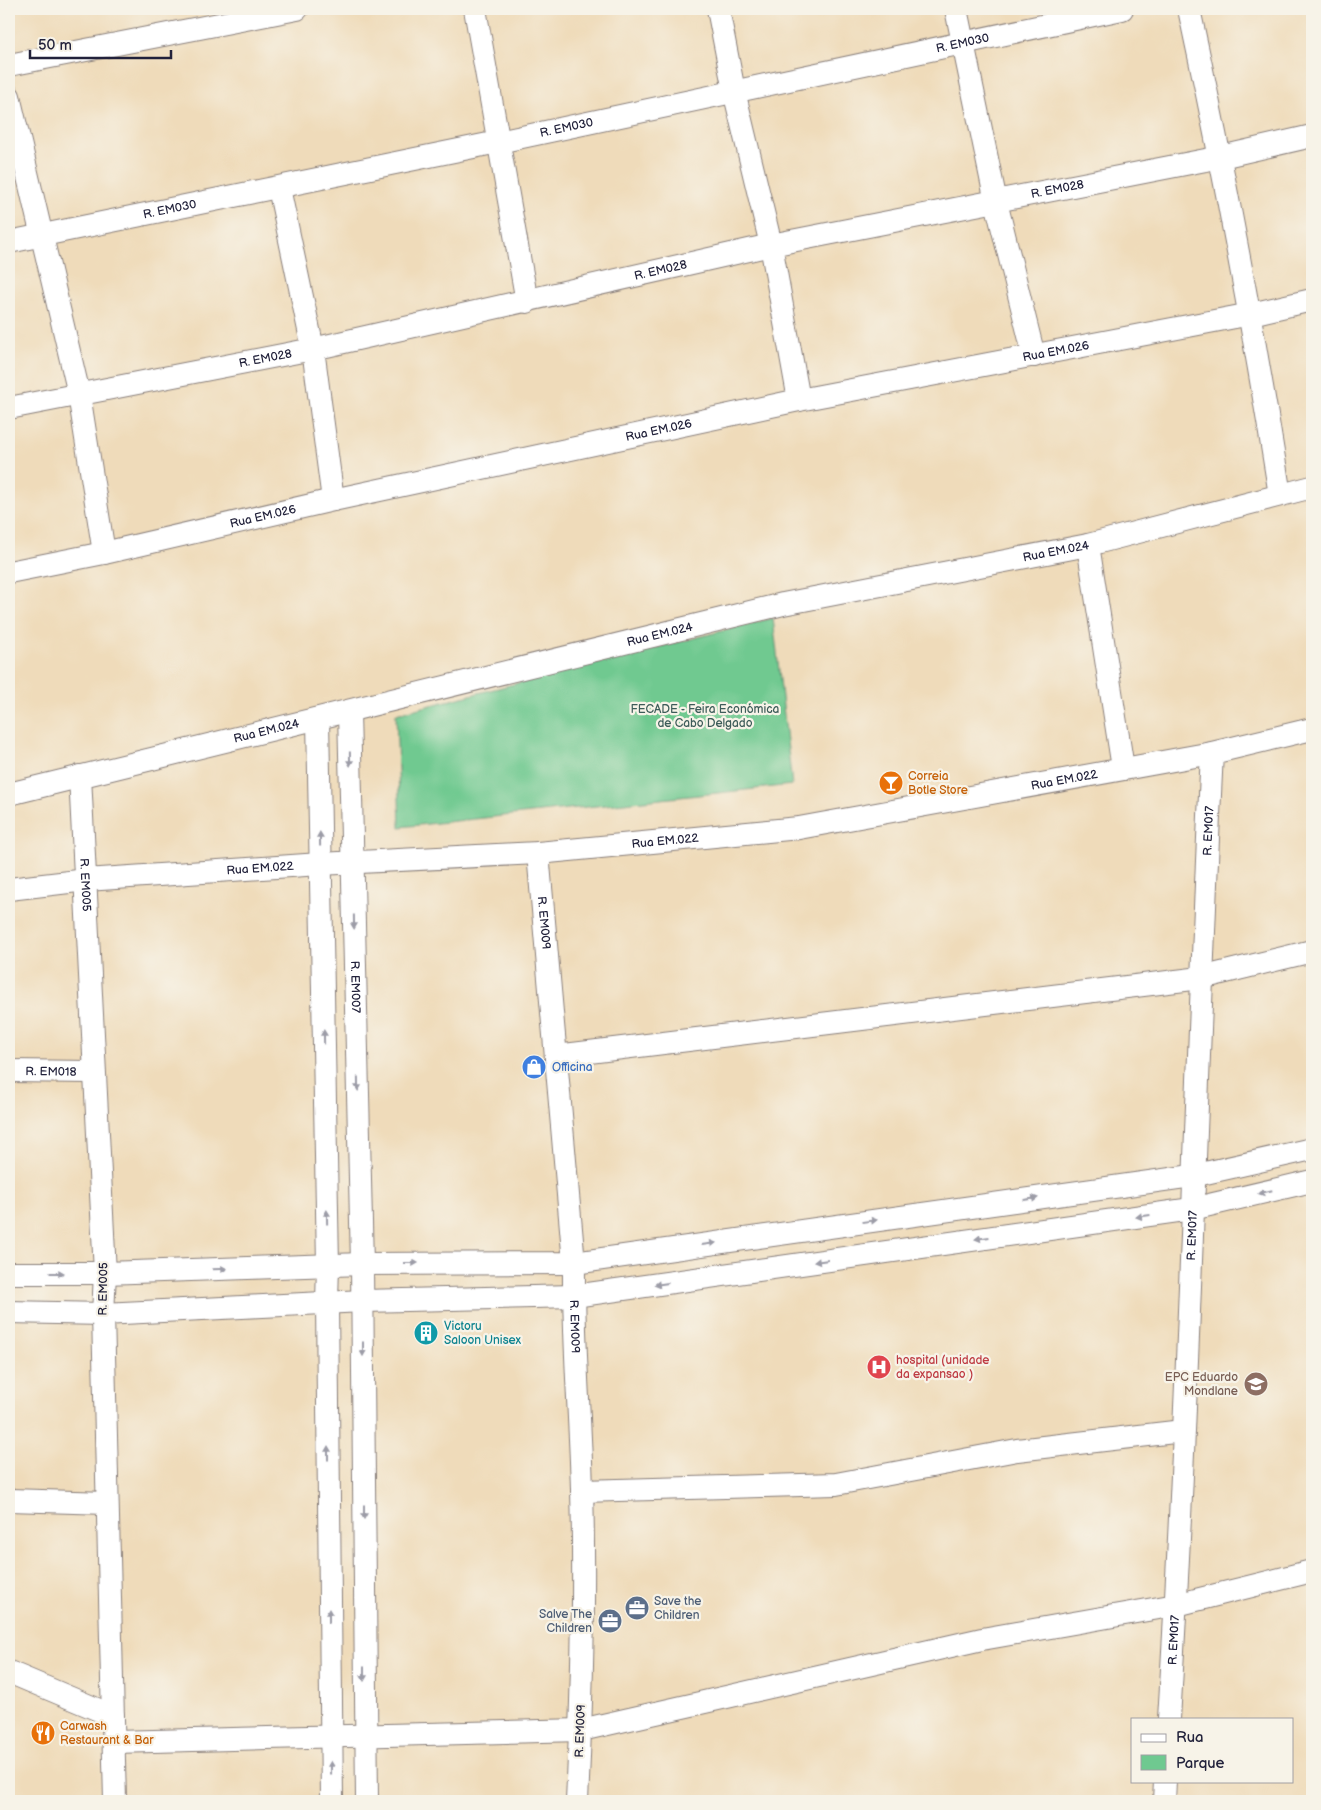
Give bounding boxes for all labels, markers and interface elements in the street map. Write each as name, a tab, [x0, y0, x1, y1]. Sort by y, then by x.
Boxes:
scale bar	[30, 28, 171, 60]
street label: R. EM030	[935, 31, 990, 56]
text: 50 m	[38, 36, 72, 55]
street label: R. EM030	[539, 115, 594, 141]
street label: R. EM028	[1030, 177, 1085, 202]
street label: R. EM030	[142, 197, 198, 222]
street label: R. EM028	[633, 257, 688, 284]
street label: Rua EM.026	[1021, 338, 1090, 365]
street label: R. EM028	[238, 346, 293, 371]
street label: Rua EM.026	[624, 416, 693, 445]
street label: Rua EM.026	[229, 502, 298, 532]
street label: Rua EM.024	[1022, 538, 1091, 565]
street label: Rua EM.024	[625, 619, 695, 650]
park label: FECADE - Feira Económica de Cabo Delgado	[631, 702, 780, 731]
street label: Rua EM.024	[232, 716, 302, 747]
one-way arrow	[346, 752, 354, 768]
street label: Rua EM.022	[1030, 767, 1099, 794]
place label: Correia Botle Store	[908, 769, 968, 798]
bar icon: Correia Botle Store	[878, 770, 904, 796]
street label: R. EM017	[1200, 805, 1217, 856]
one-way arrow	[316, 831, 324, 847]
street label: Rua EM.022	[631, 831, 699, 852]
street label: R. EM005	[76, 858, 94, 912]
street label: Rua EM.022	[226, 859, 294, 878]
street label: R. EM009	[534, 895, 553, 950]
one-way arrow	[350, 914, 358, 930]
street label: R. EM007	[347, 961, 363, 1013]
one-way arrow	[319, 1028, 327, 1044]
shop icon: Officina	[521, 1054, 547, 1080]
place label: Officina	[552, 1060, 593, 1075]
street label: R. EM018	[25, 1064, 77, 1080]
one-way arrow	[354, 1076, 362, 1092]
one-way arrow	[1257, 1188, 1272, 1196]
one-way arrow	[1023, 1195, 1039, 1203]
one-way arrow	[323, 1208, 331, 1224]
street label: R. EM017	[1184, 1210, 1201, 1261]
one-way arrow	[1135, 1212, 1151, 1220]
one-way arrow	[863, 1217, 879, 1225]
one-way arrow	[974, 1235, 990, 1243]
one-way arrow	[702, 1240, 718, 1248]
one-way arrow	[813, 1257, 829, 1265]
one-way arrow	[403, 1259, 419, 1267]
street label: R. EM005	[96, 1262, 111, 1316]
one-way arrow	[212, 1265, 228, 1273]
one-way arrow	[50, 1269, 66, 1277]
one-way arrow	[652, 1280, 668, 1288]
street label: R. EM009	[566, 1300, 583, 1354]
place label: Victoru Saloon Unisex	[444, 1319, 522, 1348]
building icon: Victoru Saloon Unisex	[413, 1320, 439, 1346]
one-way arrow	[359, 1342, 367, 1358]
place label: hospital (unidade da expansao )	[896, 1353, 989, 1382]
hospital icon: hospital (unidade da expansao )	[866, 1354, 892, 1380]
place label: EPC Eduardo Mondlane	[1165, 1370, 1238, 1399]
school or university icon: EPC Eduardo Mondlane	[1243, 1371, 1269, 1397]
one-way arrow	[324, 1445, 332, 1461]
one-way arrow	[360, 1504, 368, 1520]
place label: Save the Children	[654, 1594, 701, 1623]
office icon: Save the Children	[624, 1595, 650, 1621]
place label: Salve The Children	[539, 1607, 592, 1636]
one-way arrow	[325, 1608, 333, 1624]
office icon: Salve The Children	[597, 1608, 623, 1634]
street label: R. EM017	[1165, 1615, 1183, 1666]
one-way arrow	[360, 1667, 368, 1683]
street label: R. EM009	[572, 1704, 589, 1758]
legend	[1131, 1718, 1294, 1782]
place label: Carwash Restaurant & Bar	[60, 1719, 154, 1748]
restaurant icon: Carwash Restaurant & Bar	[30, 1720, 56, 1746]
text: Rua	[1176, 1728, 1204, 1747]
text: Parque	[1176, 1754, 1225, 1773]
one-way arrow	[327, 1760, 335, 1776]

